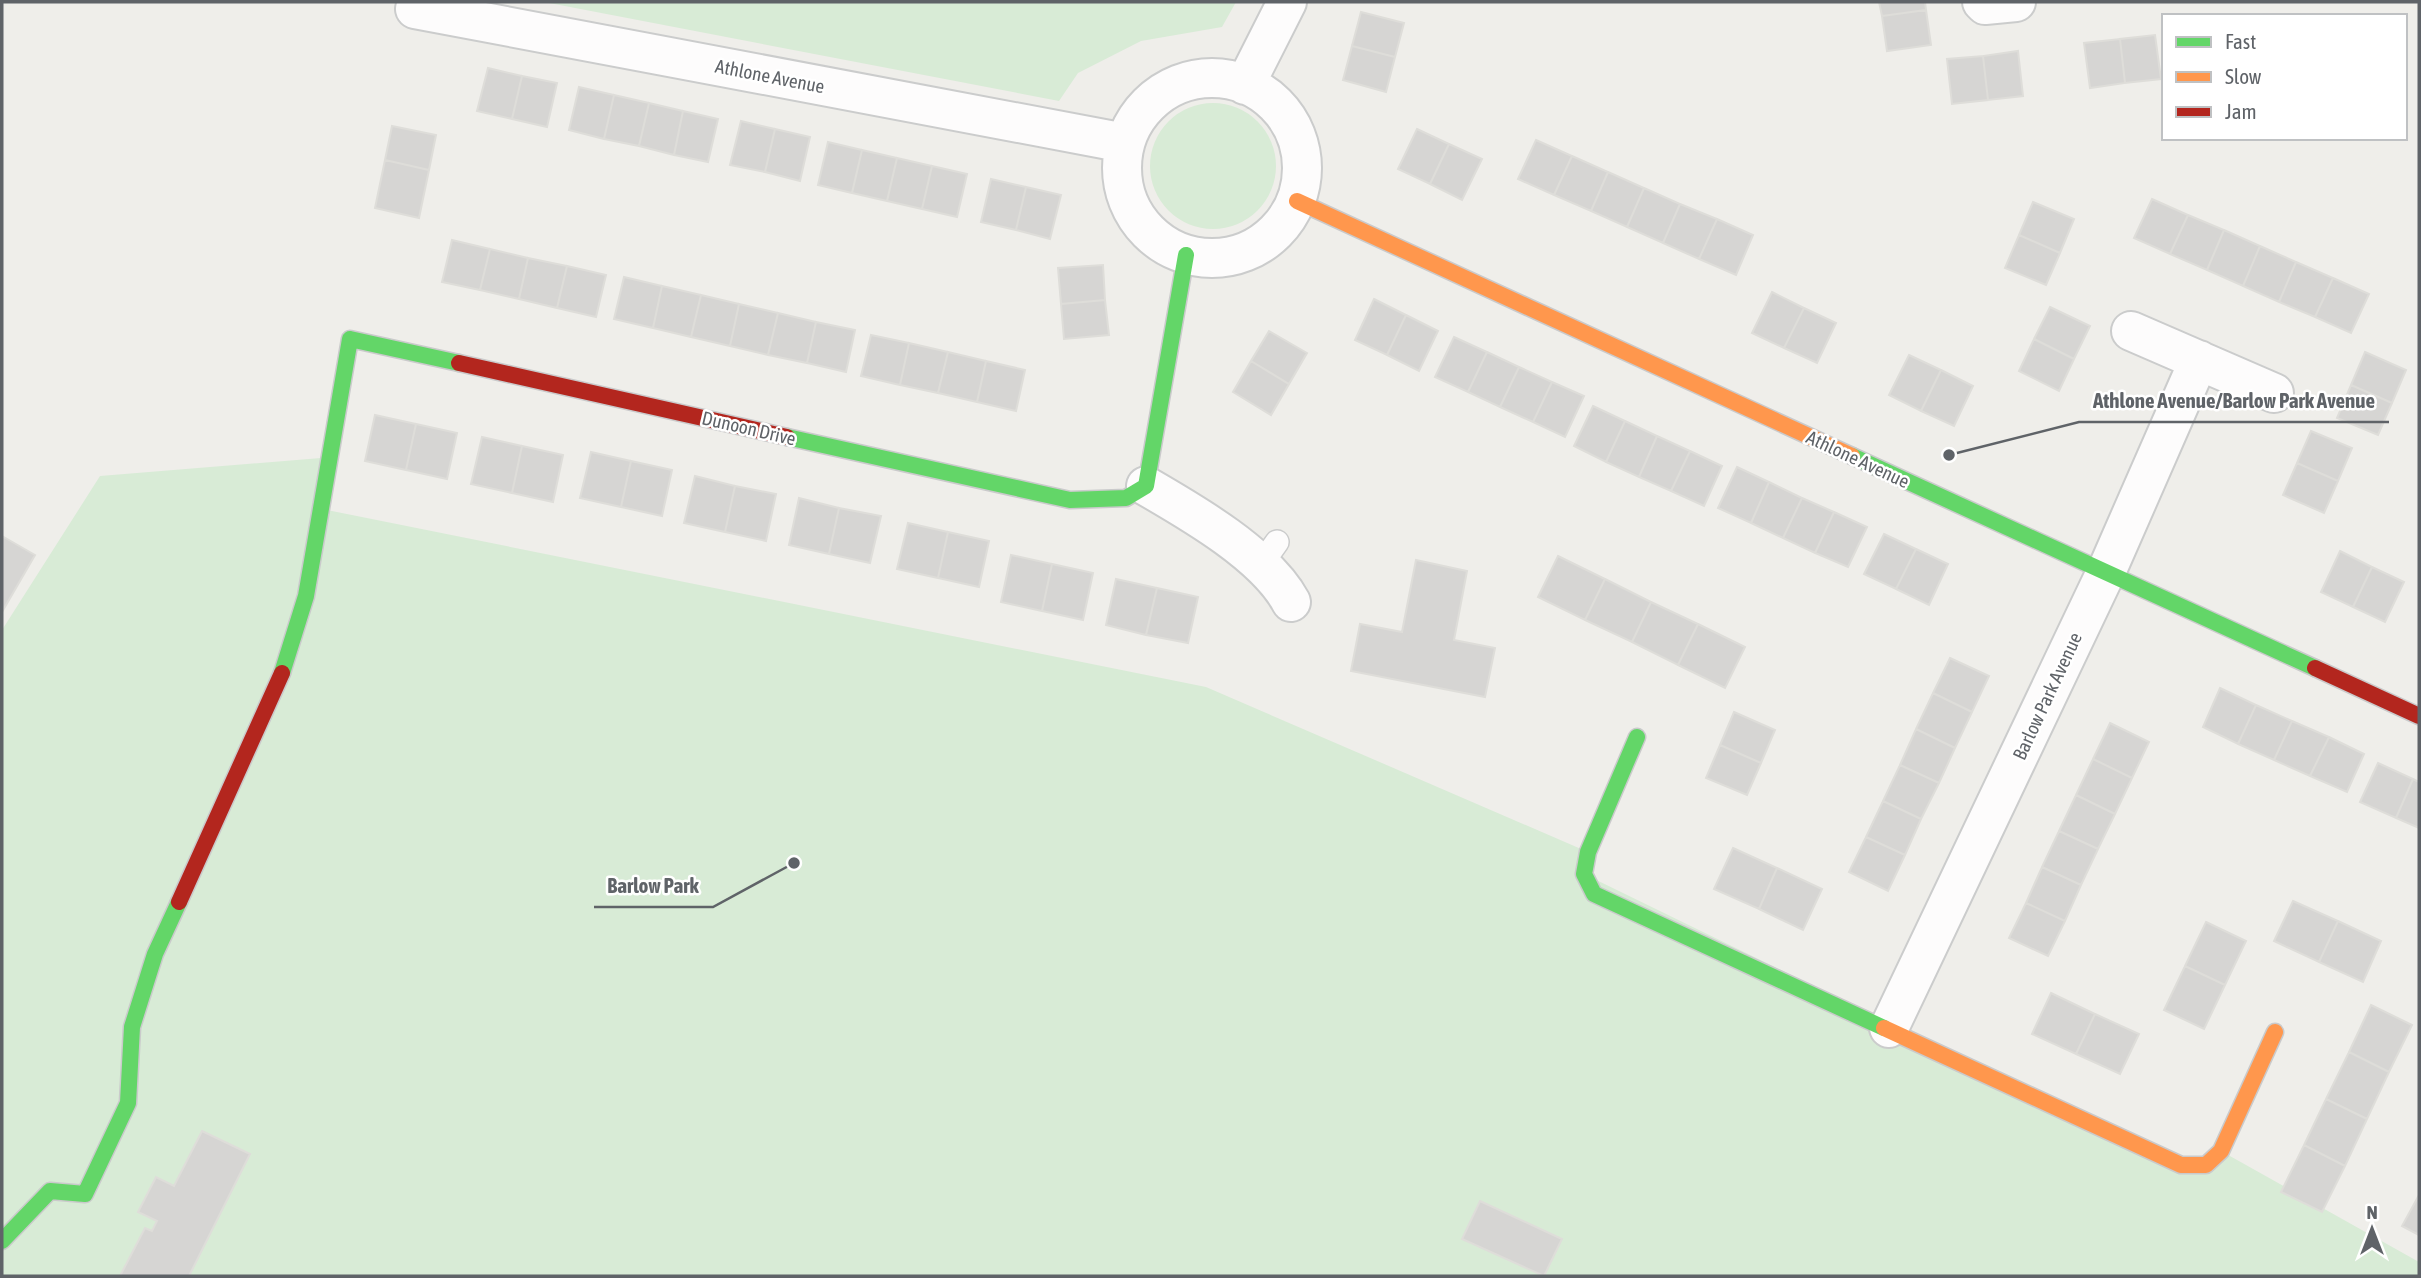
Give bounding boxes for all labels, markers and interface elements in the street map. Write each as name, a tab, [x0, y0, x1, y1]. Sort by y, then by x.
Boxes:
legend	[2162, 14, 2407, 140]
text: Fast	[2225, 29, 2256, 53]
street label: Athlone Avenue	[714, 55, 826, 97]
text: Slow	[2225, 64, 2262, 88]
text: Jam	[2225, 99, 2257, 123]
callout: Athlone Avenue/Barlow Park Avenue	[2079, 380, 2389, 422]
text: Athlone Avenue/Barlow Park Avenue	[2092, 388, 2375, 412]
street label: Dunoon Drive	[700, 407, 798, 449]
street label: Athlone Avenue	[1803, 426, 1913, 492]
street label: Barlow Park Avenue	[2008, 629, 2086, 763]
callout: Barlow Park	[594, 865, 713, 907]
text: Barlow Park	[607, 873, 699, 897]
north arrow	[2337, 1194, 2407, 1264]
text: N	[2366, 1201, 2378, 1223]

